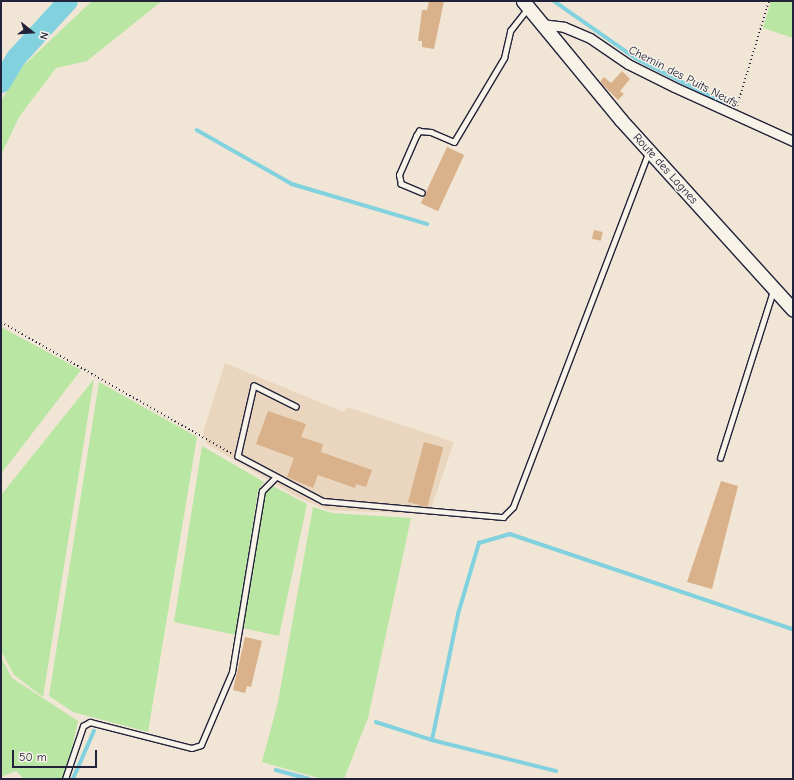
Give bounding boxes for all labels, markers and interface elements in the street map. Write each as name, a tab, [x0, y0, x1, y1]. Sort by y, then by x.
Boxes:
north arrow	[12, 12, 52, 52]
text: N	[37, 30, 51, 41]
street label: Chemin des Puits Neufs	[626, 43, 740, 111]
street label: Route des Lagnes	[630, 131, 700, 207]
scale bar	[14, 742, 99, 768]
text: 50 m	[19, 750, 47, 764]

